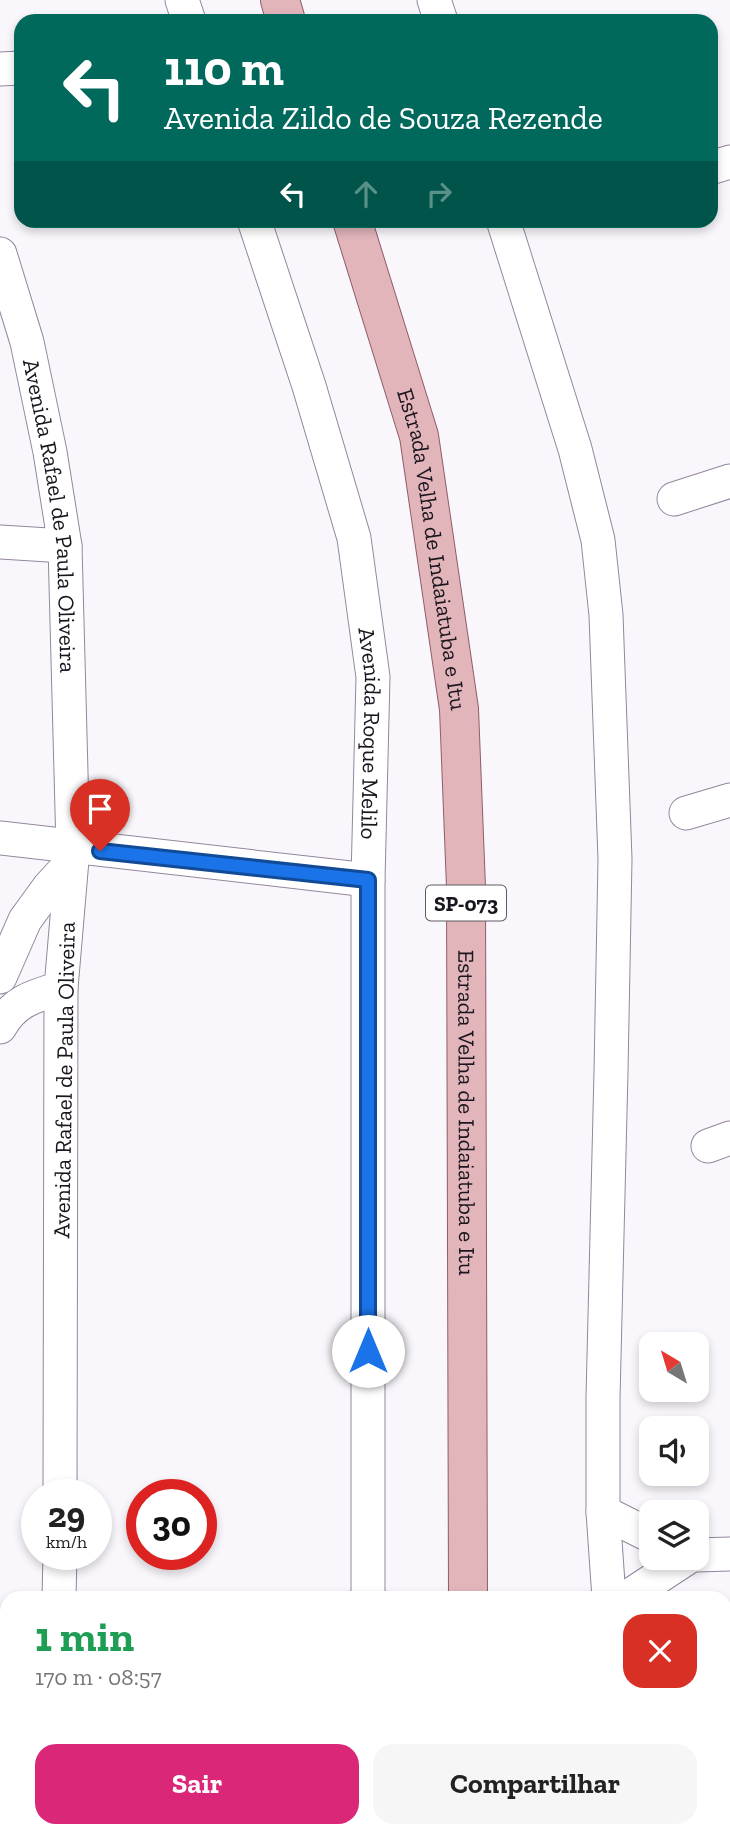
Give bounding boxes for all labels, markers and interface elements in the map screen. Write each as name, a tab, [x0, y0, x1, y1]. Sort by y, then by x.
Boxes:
text: 110 m	[164, 39, 284, 98]
icon: left	[49, 42, 140, 133]
text: Avenida Zildo de Souza Rezende	[164, 99, 603, 137]
icon: left	[274, 175, 312, 213]
icon: ahead	[347, 175, 385, 213]
icon: right	[420, 175, 458, 213]
street label: Avenida Rafael de Paula Oliveira	[17, 356, 82, 673]
street label: Estrada Velha de Indaiatuba e Itu	[391, 385, 473, 712]
street label: Avenida Roque Melilo	[352, 626, 387, 840]
pin	[70, 779, 130, 851]
icon: arrive	[81, 790, 119, 828]
road number: SP-073	[426, 886, 506, 920]
street label: Avenida Rafael de Paula Oliveira	[47, 921, 81, 1239]
street label: Estrada Velha de Indaiatuba e Itu	[452, 950, 481, 1276]
position arrow	[331, 1314, 405, 1388]
north arrow	[639, 1332, 709, 1402]
map controls	[639, 1332, 709, 1570]
button: sound	[639, 1416, 709, 1486]
speed limit sign: 30	[126, 1479, 217, 1570]
text: 29	[48, 1494, 85, 1536]
button: layers	[639, 1500, 709, 1570]
text: km/h	[46, 1531, 87, 1553]
text: 1 min	[35, 1611, 134, 1662]
button: close	[623, 1614, 697, 1688]
text: 170 m · 08:57	[35, 1663, 161, 1691]
button: Sair	[35, 1744, 359, 1824]
button: Compartilhar	[373, 1744, 697, 1824]

